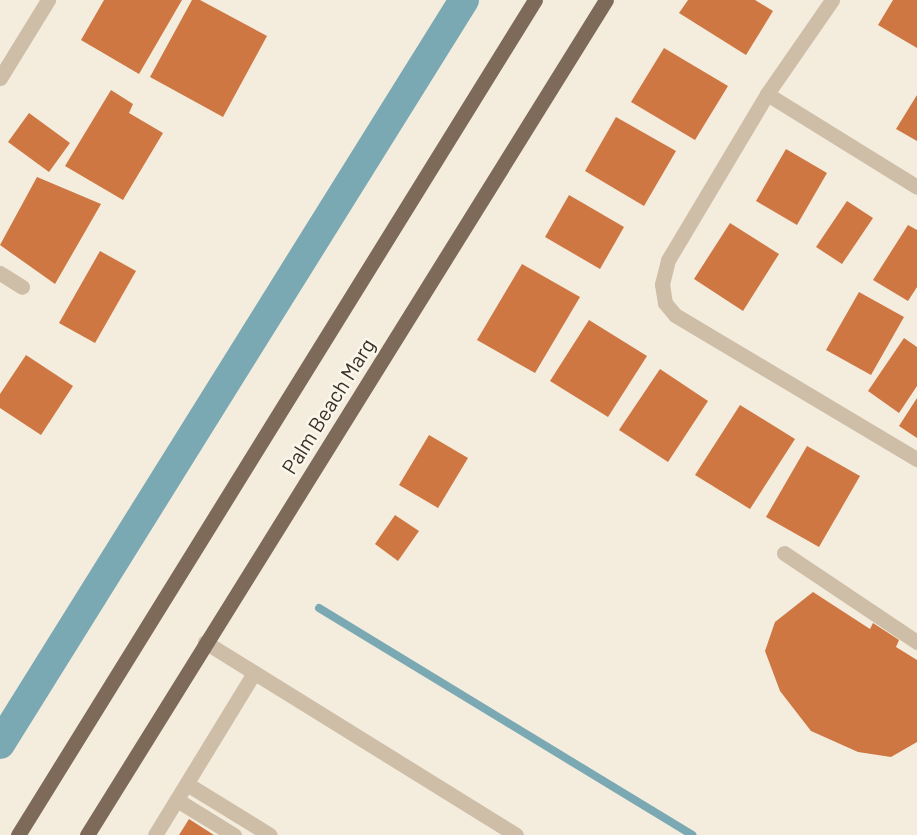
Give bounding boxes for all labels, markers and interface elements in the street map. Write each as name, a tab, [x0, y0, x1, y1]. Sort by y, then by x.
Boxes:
street label: Palm Beach Marg	[276, 333, 380, 479]

